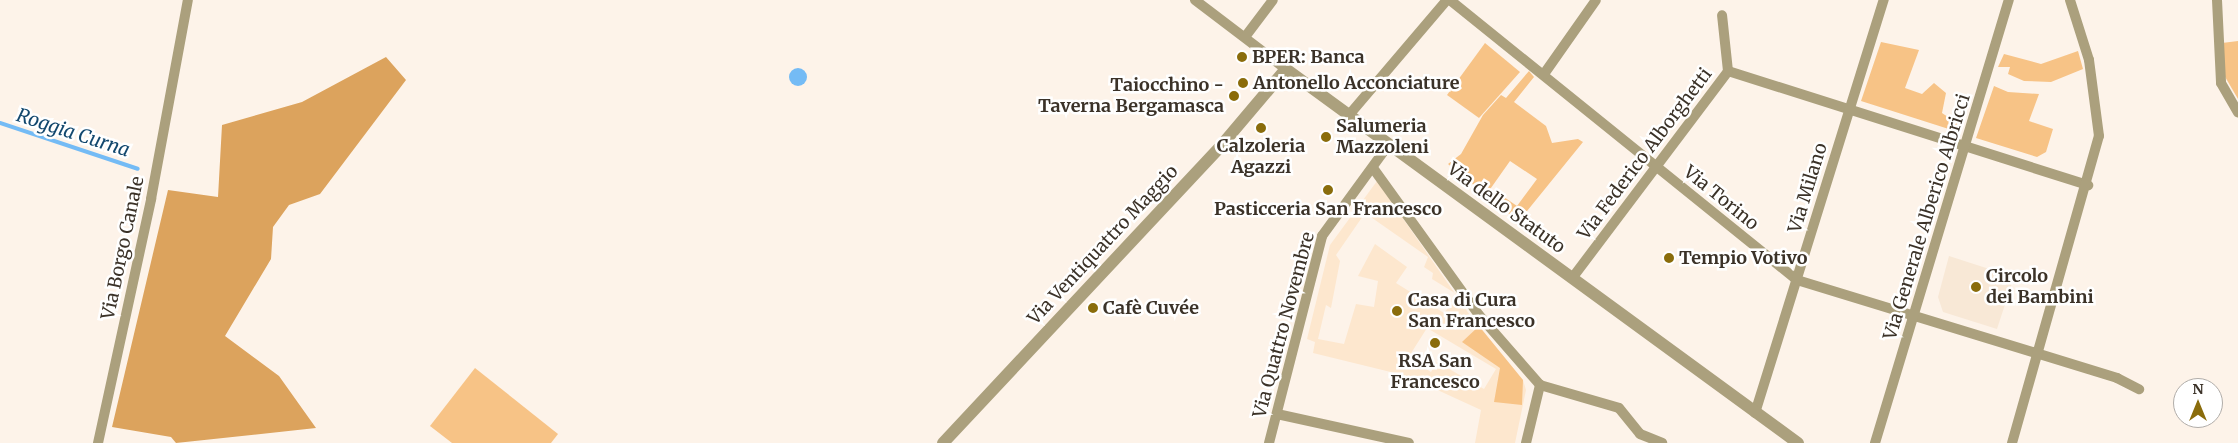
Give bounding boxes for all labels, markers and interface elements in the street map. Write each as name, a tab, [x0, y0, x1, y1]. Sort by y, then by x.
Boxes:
place label: BPER: Banca	[1252, 46, 1365, 68]
marker: BPER: Banca	[1236, 51, 1248, 63]
street label: Via Federico Alborghetti	[1573, 64, 1717, 244]
place label: Antonello Acconciature	[1253, 72, 1460, 94]
place label: Taiocchino - Taverna Bergamasca	[1038, 75, 1224, 118]
marker: Antonello Acconciature	[1237, 77, 1249, 89]
marker: Taiocchino - Taverna Bergamasca	[1228, 90, 1240, 102]
street label: Via Generale Alberico Albricci	[1879, 91, 1975, 343]
water label: Roggia Curna	[14, 104, 132, 162]
place label: Salumeria Mazzoleni	[1336, 116, 1429, 158]
marker: Calzoleria Agazzi	[1255, 122, 1267, 134]
marker: Salumeria Mazzoleni	[1320, 131, 1332, 143]
place label: Calzoleria Agazzi	[1217, 136, 1305, 178]
street label: Via Milano	[1784, 140, 1832, 236]
street label: Via dello Statuto	[1443, 158, 1569, 258]
street label: Via Ventiquattro Maggio	[1023, 161, 1183, 329]
street label: Via Torino	[1679, 161, 1763, 235]
street label: Via Borgo Canale	[97, 174, 149, 322]
marker: Pasticceria San Francesco	[1322, 184, 1334, 196]
place label: Pasticceria San Francesco	[1214, 198, 1442, 220]
street label: Via Quattro Novembre	[1249, 230, 1319, 420]
place label: Tempio Votivo	[1679, 247, 1808, 269]
marker: Tempio Votivo	[1663, 252, 1675, 264]
place label: Circolo dei Bambini	[1986, 266, 2094, 308]
marker: Circolo dei Bambini	[1970, 281, 1982, 293]
place label: Casa di Cura San Francesco	[1408, 290, 1535, 332]
place label: Cafè Cuvée	[1103, 297, 1199, 319]
marker: Cafè Cuvée	[1087, 302, 1099, 314]
marker: Casa di Cura San Francesco	[1390, 304, 1404, 318]
marker: RSA San Francesco	[1429, 337, 1441, 349]
place label: RSA San Francesco	[1390, 351, 1480, 394]
north arrow	[2173, 378, 2223, 428]
text: N	[2192, 380, 2204, 398]

